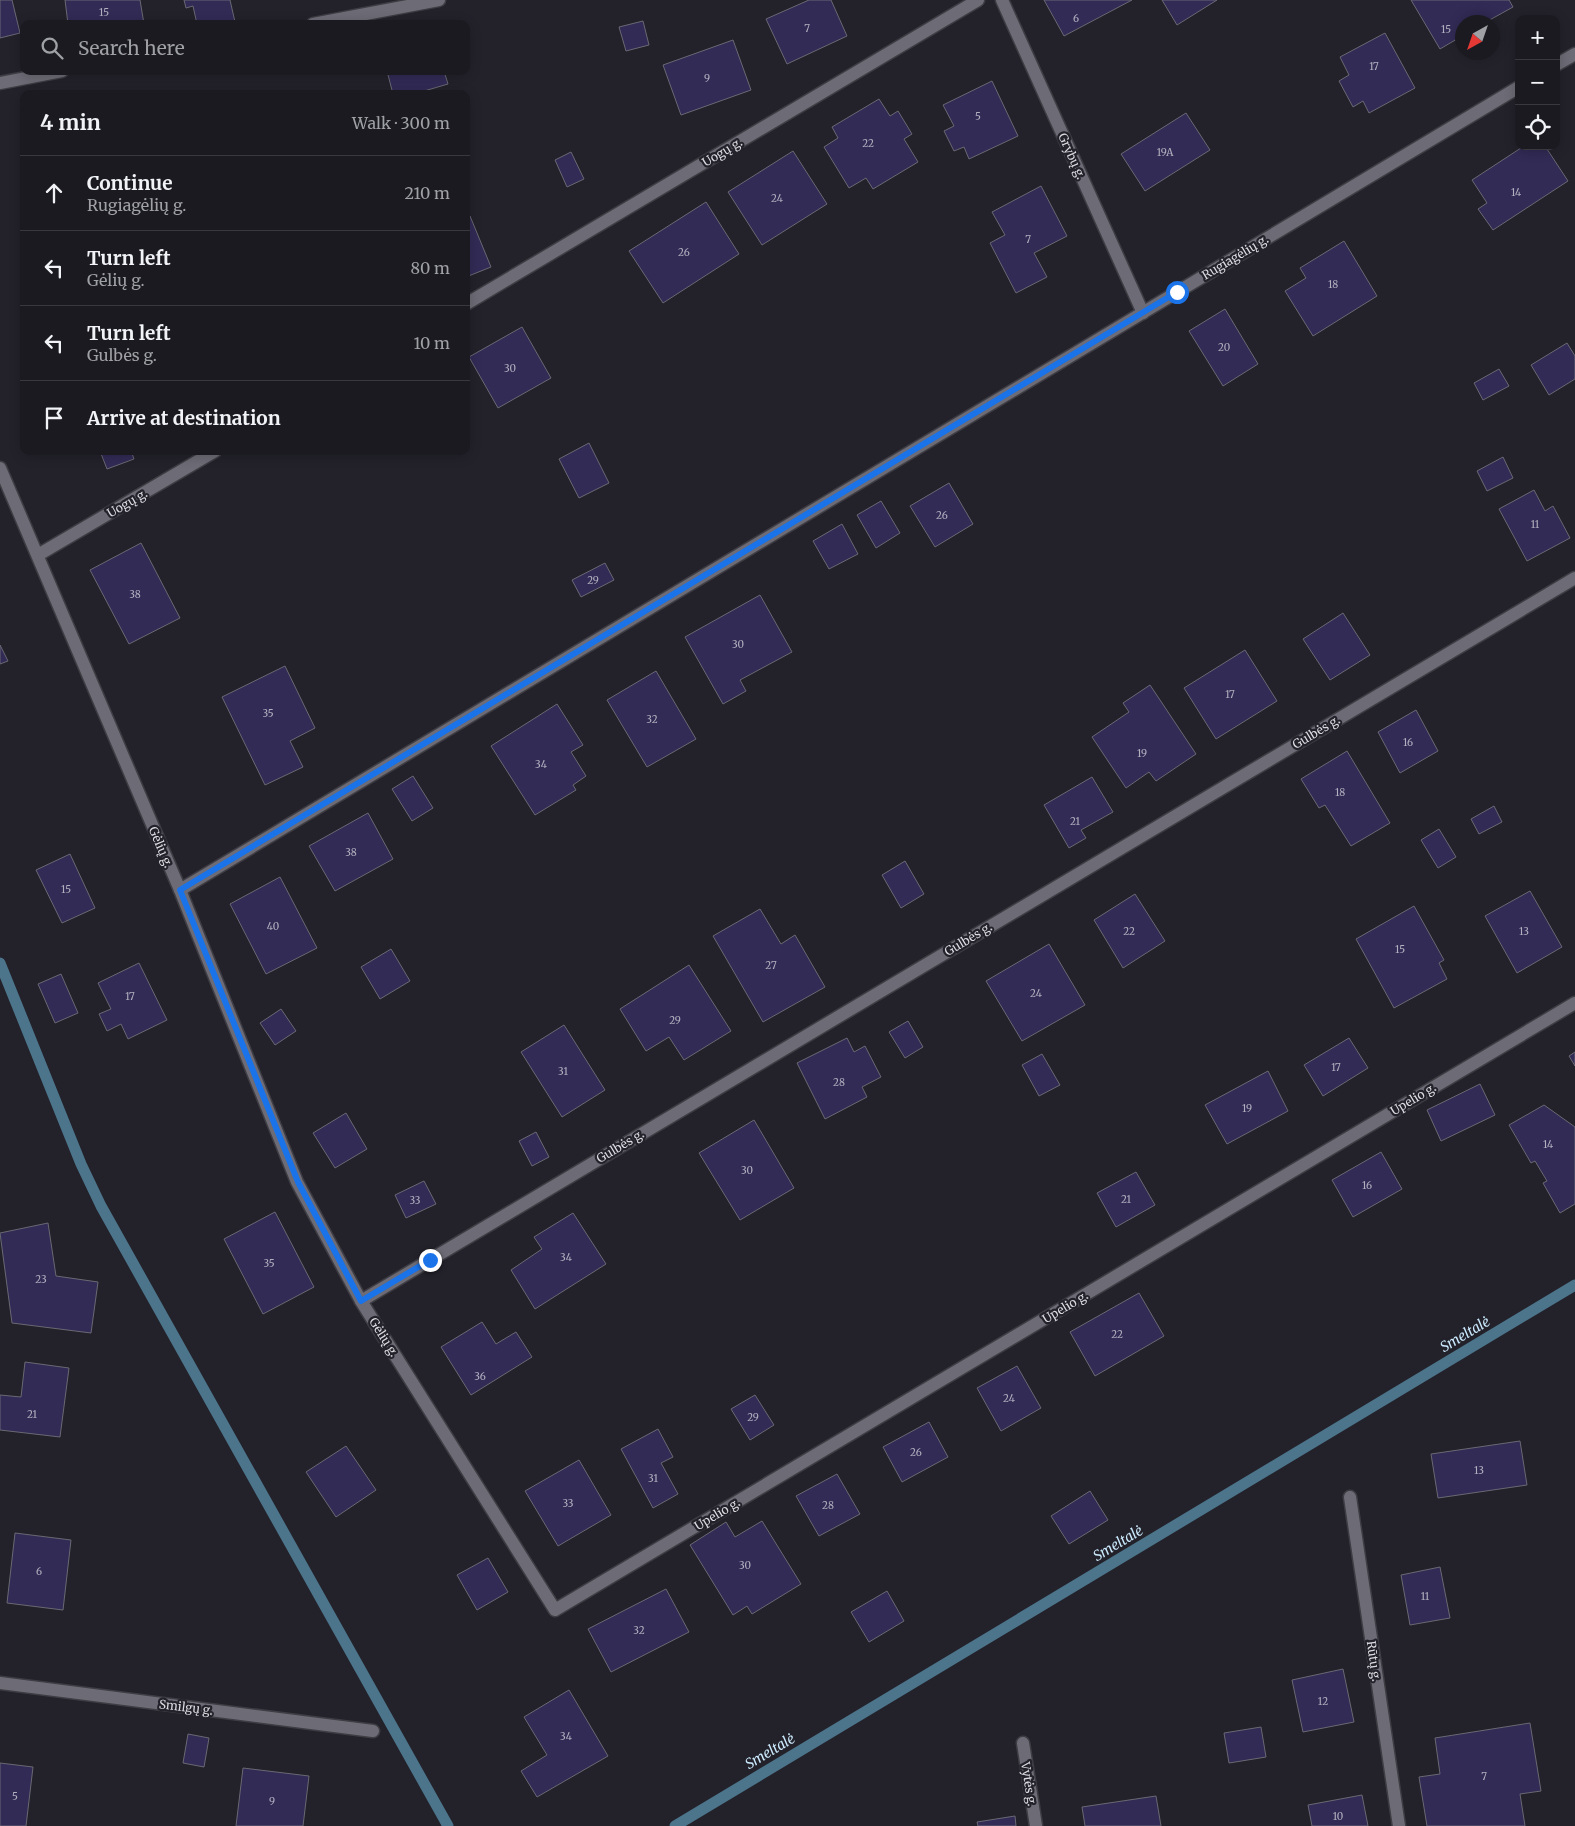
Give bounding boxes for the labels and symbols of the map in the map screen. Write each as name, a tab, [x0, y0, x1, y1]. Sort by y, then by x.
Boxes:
house number: 15	[99, 6, 109, 19]
house number: 6	[1073, 12, 1079, 25]
north arrow	[1455, 15, 1500, 60]
house number: 7	[804, 22, 810, 35]
house number: 15	[1441, 23, 1451, 36]
house number: 17	[1369, 60, 1379, 73]
house number: 9	[704, 72, 710, 85]
house number: 5	[975, 110, 981, 123]
street label: Grybų g.	[1055, 131, 1089, 181]
street label: Uogų g.	[699, 134, 745, 170]
house number: 22	[862, 137, 874, 150]
house number: 19A	[1157, 146, 1174, 159]
house number: 14	[1511, 186, 1521, 199]
house number: 24	[771, 192, 783, 205]
street label: Rugiagėlių g.	[1199, 231, 1271, 283]
house number: 7	[1025, 233, 1031, 246]
house number: 26	[678, 246, 690, 259]
house number: 18	[1328, 278, 1338, 291]
route start	[1166, 281, 1189, 304]
house number: 20	[1218, 341, 1230, 354]
house number: 30	[504, 362, 516, 375]
street label: Uogų g.	[104, 486, 150, 520]
house number: 26	[936, 509, 948, 522]
house number: 11	[1531, 518, 1540, 531]
house number: 29	[587, 574, 599, 587]
house number: 38	[129, 588, 141, 601]
house number: 30	[732, 638, 744, 651]
house number: 17	[1225, 688, 1235, 701]
house number: 35	[262, 707, 274, 720]
street label: Gulbės g.	[1290, 712, 1342, 752]
house number: 32	[646, 713, 658, 726]
house number: 16	[1403, 736, 1413, 749]
house number: 19	[1137, 747, 1147, 760]
house number: 34	[535, 758, 547, 771]
house number: 18	[1335, 786, 1345, 799]
house number: 21	[1070, 815, 1081, 828]
street label: Gėlių g.	[146, 824, 176, 870]
house number: 38	[345, 846, 357, 859]
house number: 15	[61, 883, 71, 896]
street label: Gulbės g.	[942, 919, 994, 959]
house number: 40	[267, 920, 279, 933]
house number: 22	[1123, 925, 1135, 938]
house number: 13	[1519, 925, 1529, 938]
house number: 15	[1395, 943, 1405, 956]
house number: 27	[765, 959, 777, 972]
house number: 24	[1030, 987, 1042, 1000]
house number: 17	[125, 990, 135, 1003]
house number: 29	[669, 1014, 681, 1027]
house number: 17	[1331, 1061, 1341, 1074]
house number: 31	[558, 1065, 568, 1078]
house number: 28	[833, 1076, 845, 1089]
street label: Upelio g.	[1388, 1080, 1438, 1118]
house number: 19	[1242, 1102, 1252, 1115]
street label: Gulbės g.	[594, 1126, 646, 1166]
house number: 14	[1543, 1138, 1553, 1151]
house number: 30	[741, 1164, 753, 1177]
house number: 16	[1362, 1179, 1372, 1192]
house number: 21	[1121, 1193, 1132, 1206]
house number: 33	[410, 1194, 421, 1207]
route end	[419, 1249, 442, 1272]
house number: 34	[560, 1251, 572, 1264]
house number: 35	[263, 1257, 275, 1270]
house number: 23	[35, 1273, 47, 1286]
street label: Upelio g.	[1040, 1288, 1090, 1326]
water label: Smeltalė	[1437, 1312, 1493, 1356]
street label: Gėlių g.	[366, 1315, 402, 1359]
house number: 22	[1111, 1328, 1123, 1341]
house number: 36	[474, 1370, 486, 1383]
house number: 24	[1003, 1392, 1015, 1405]
house number: 21	[27, 1408, 38, 1421]
house number: 29	[747, 1411, 759, 1424]
house number: 26	[910, 1446, 922, 1459]
house number: 13	[1474, 1464, 1484, 1477]
house number: 31	[648, 1472, 658, 1485]
street label: Upelio g.	[692, 1495, 742, 1533]
house number: 33	[563, 1497, 574, 1510]
house number: 28	[822, 1499, 834, 1512]
water label: Smeltalė	[1090, 1521, 1146, 1565]
house number: 30	[739, 1559, 751, 1572]
house number: 6	[36, 1565, 42, 1578]
house number: 11	[1421, 1590, 1430, 1603]
house number: 32	[633, 1624, 645, 1637]
street label: Rūtų g.	[1364, 1640, 1384, 1682]
house number: 12	[1318, 1695, 1328, 1708]
street label: Smilgų g.	[158, 1696, 214, 1718]
water label: Smeltalė	[742, 1729, 798, 1773]
house number: 34	[560, 1730, 572, 1743]
street label: Vytės g.	[1018, 1760, 1040, 1807]
house number: 7	[1481, 1770, 1487, 1783]
house number: 5	[12, 1790, 18, 1803]
house number: 9	[269, 1795, 275, 1808]
house number: 10	[1333, 1810, 1343, 1823]

